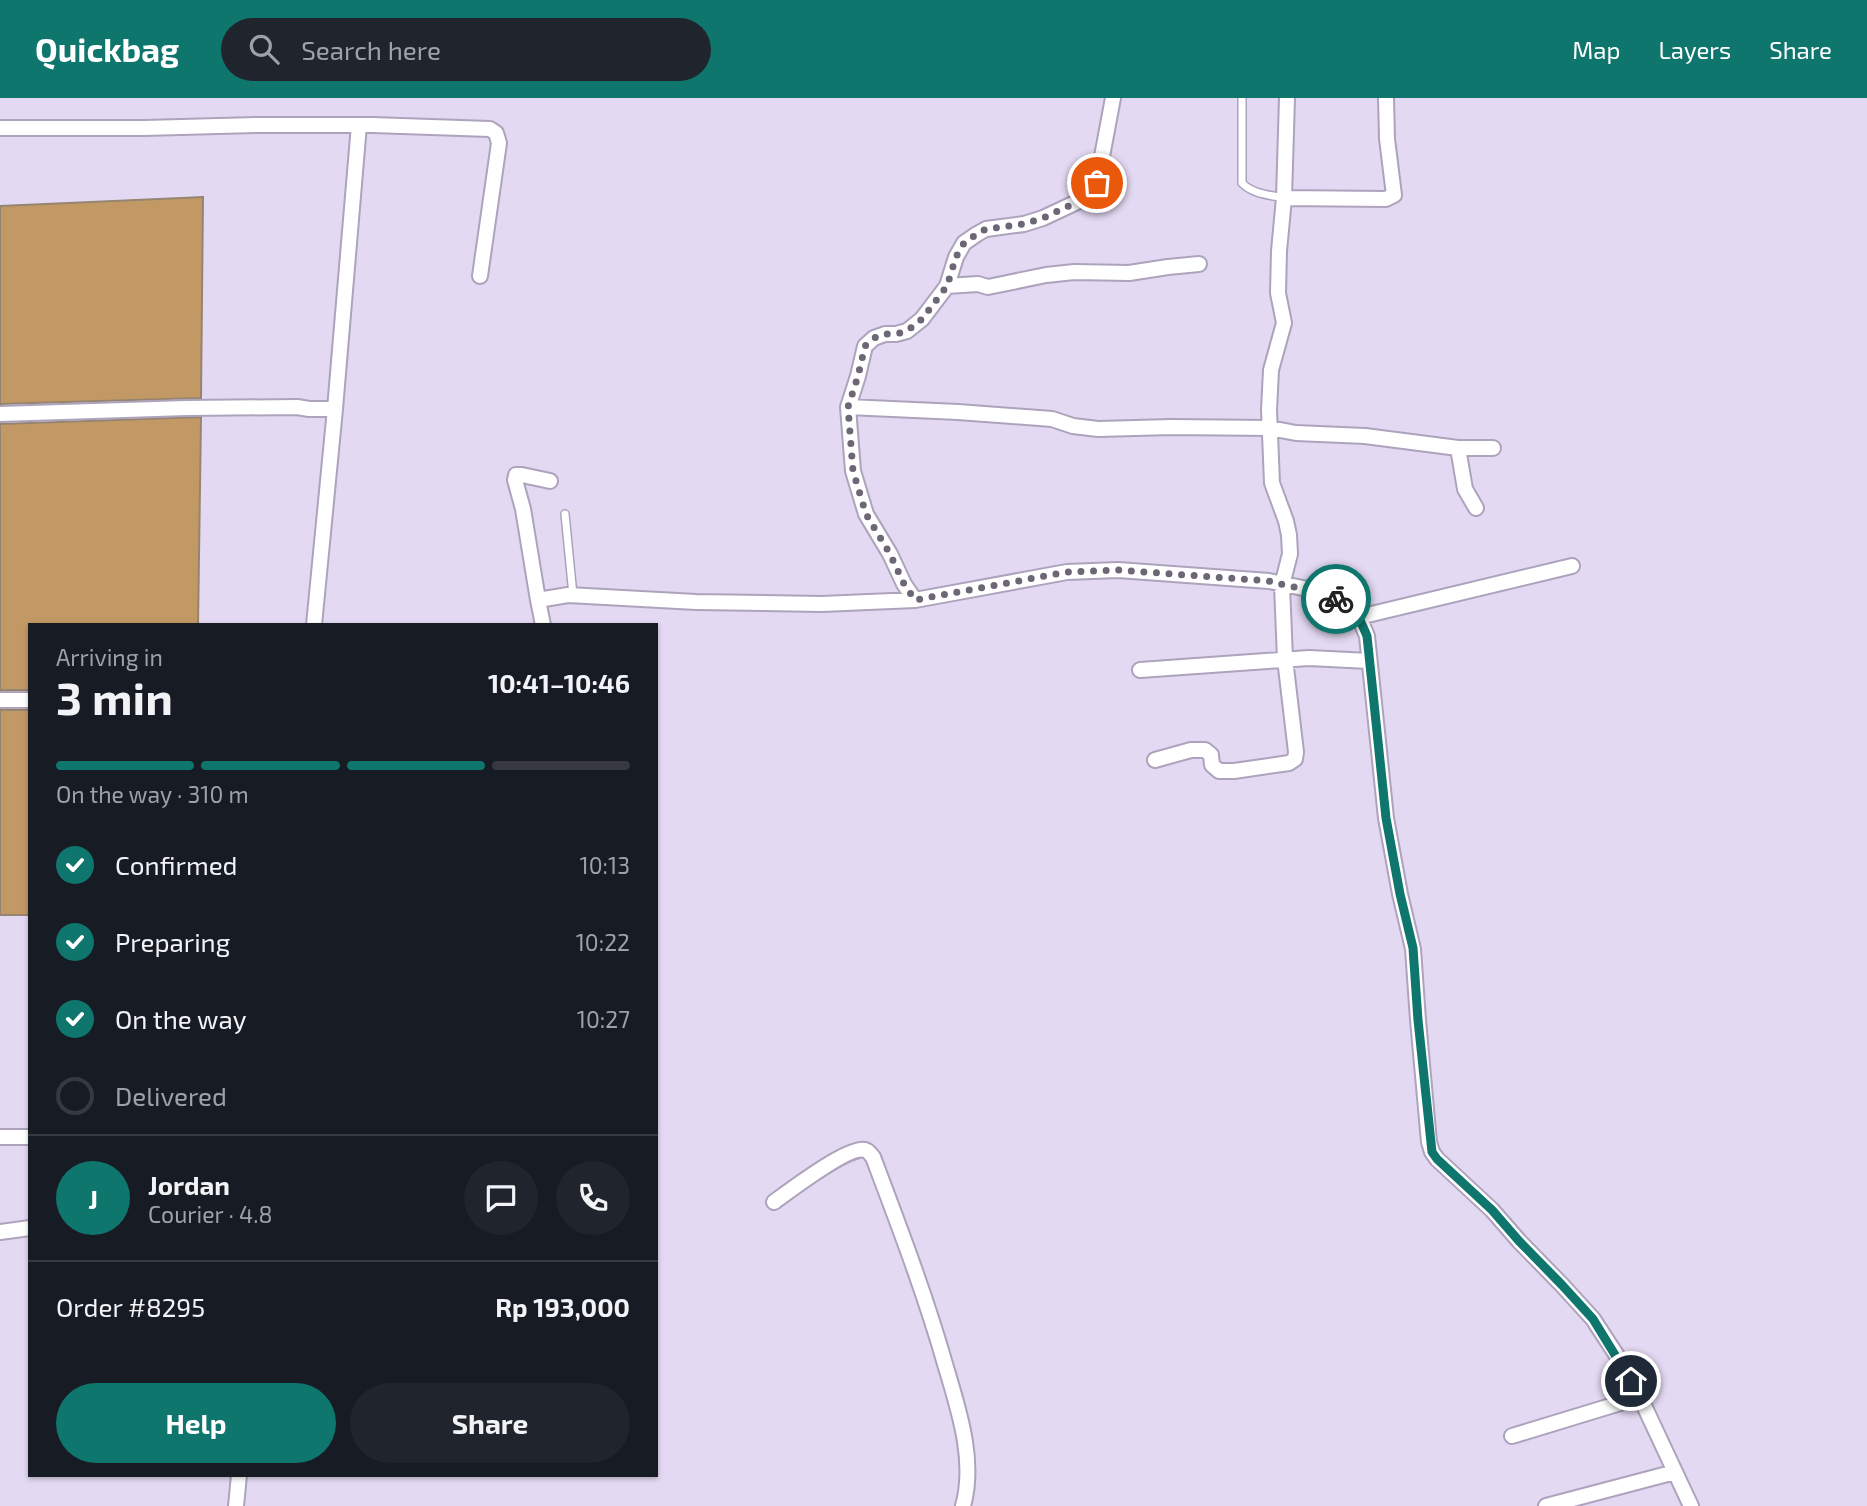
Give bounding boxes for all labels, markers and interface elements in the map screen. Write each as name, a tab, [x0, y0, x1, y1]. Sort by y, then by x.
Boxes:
search box	[221, 18, 711, 81]
text: Quickbag	[35, 29, 179, 69]
icon: search	[245, 30, 283, 68]
text: Search here	[301, 34, 441, 65]
text: Map	[1572, 35, 1620, 64]
text: Layers	[1658, 35, 1731, 64]
text: Share	[1769, 35, 1832, 64]
pin	[1067, 153, 1127, 213]
icon: bag	[1078, 164, 1116, 202]
courier	[1301, 564, 1371, 634]
icon: bike	[1317, 580, 1355, 618]
text: Arriving in	[56, 643, 163, 671]
text: 10:41–10:46	[488, 667, 630, 698]
text: 3 min	[56, 669, 173, 724]
text: On the way · 310 m	[56, 780, 249, 808]
icon: check	[56, 846, 94, 884]
text: Confirmed	[115, 849, 238, 880]
text: 10:13	[580, 851, 630, 879]
icon: check	[56, 923, 94, 961]
text: Preparing	[115, 926, 230, 957]
text: 10:22	[576, 928, 630, 956]
icon: check	[56, 1000, 94, 1038]
text: On the way	[115, 1003, 246, 1034]
text: 10:27	[577, 1005, 630, 1033]
text: Delivered	[115, 1080, 227, 1111]
button: chat	[464, 1161, 538, 1235]
button: phone	[556, 1161, 630, 1235]
text: Jordan	[148, 1169, 230, 1200]
text: J	[88, 1183, 98, 1214]
text: Courier · 4.8	[148, 1200, 272, 1228]
text: Order #8295	[56, 1291, 205, 1322]
text: Rp 193,000	[495, 1291, 630, 1322]
pin	[1601, 1351, 1661, 1411]
icon: home	[1612, 1362, 1650, 1400]
button: Help	[56, 1383, 336, 1463]
button: Share	[350, 1383, 630, 1463]

